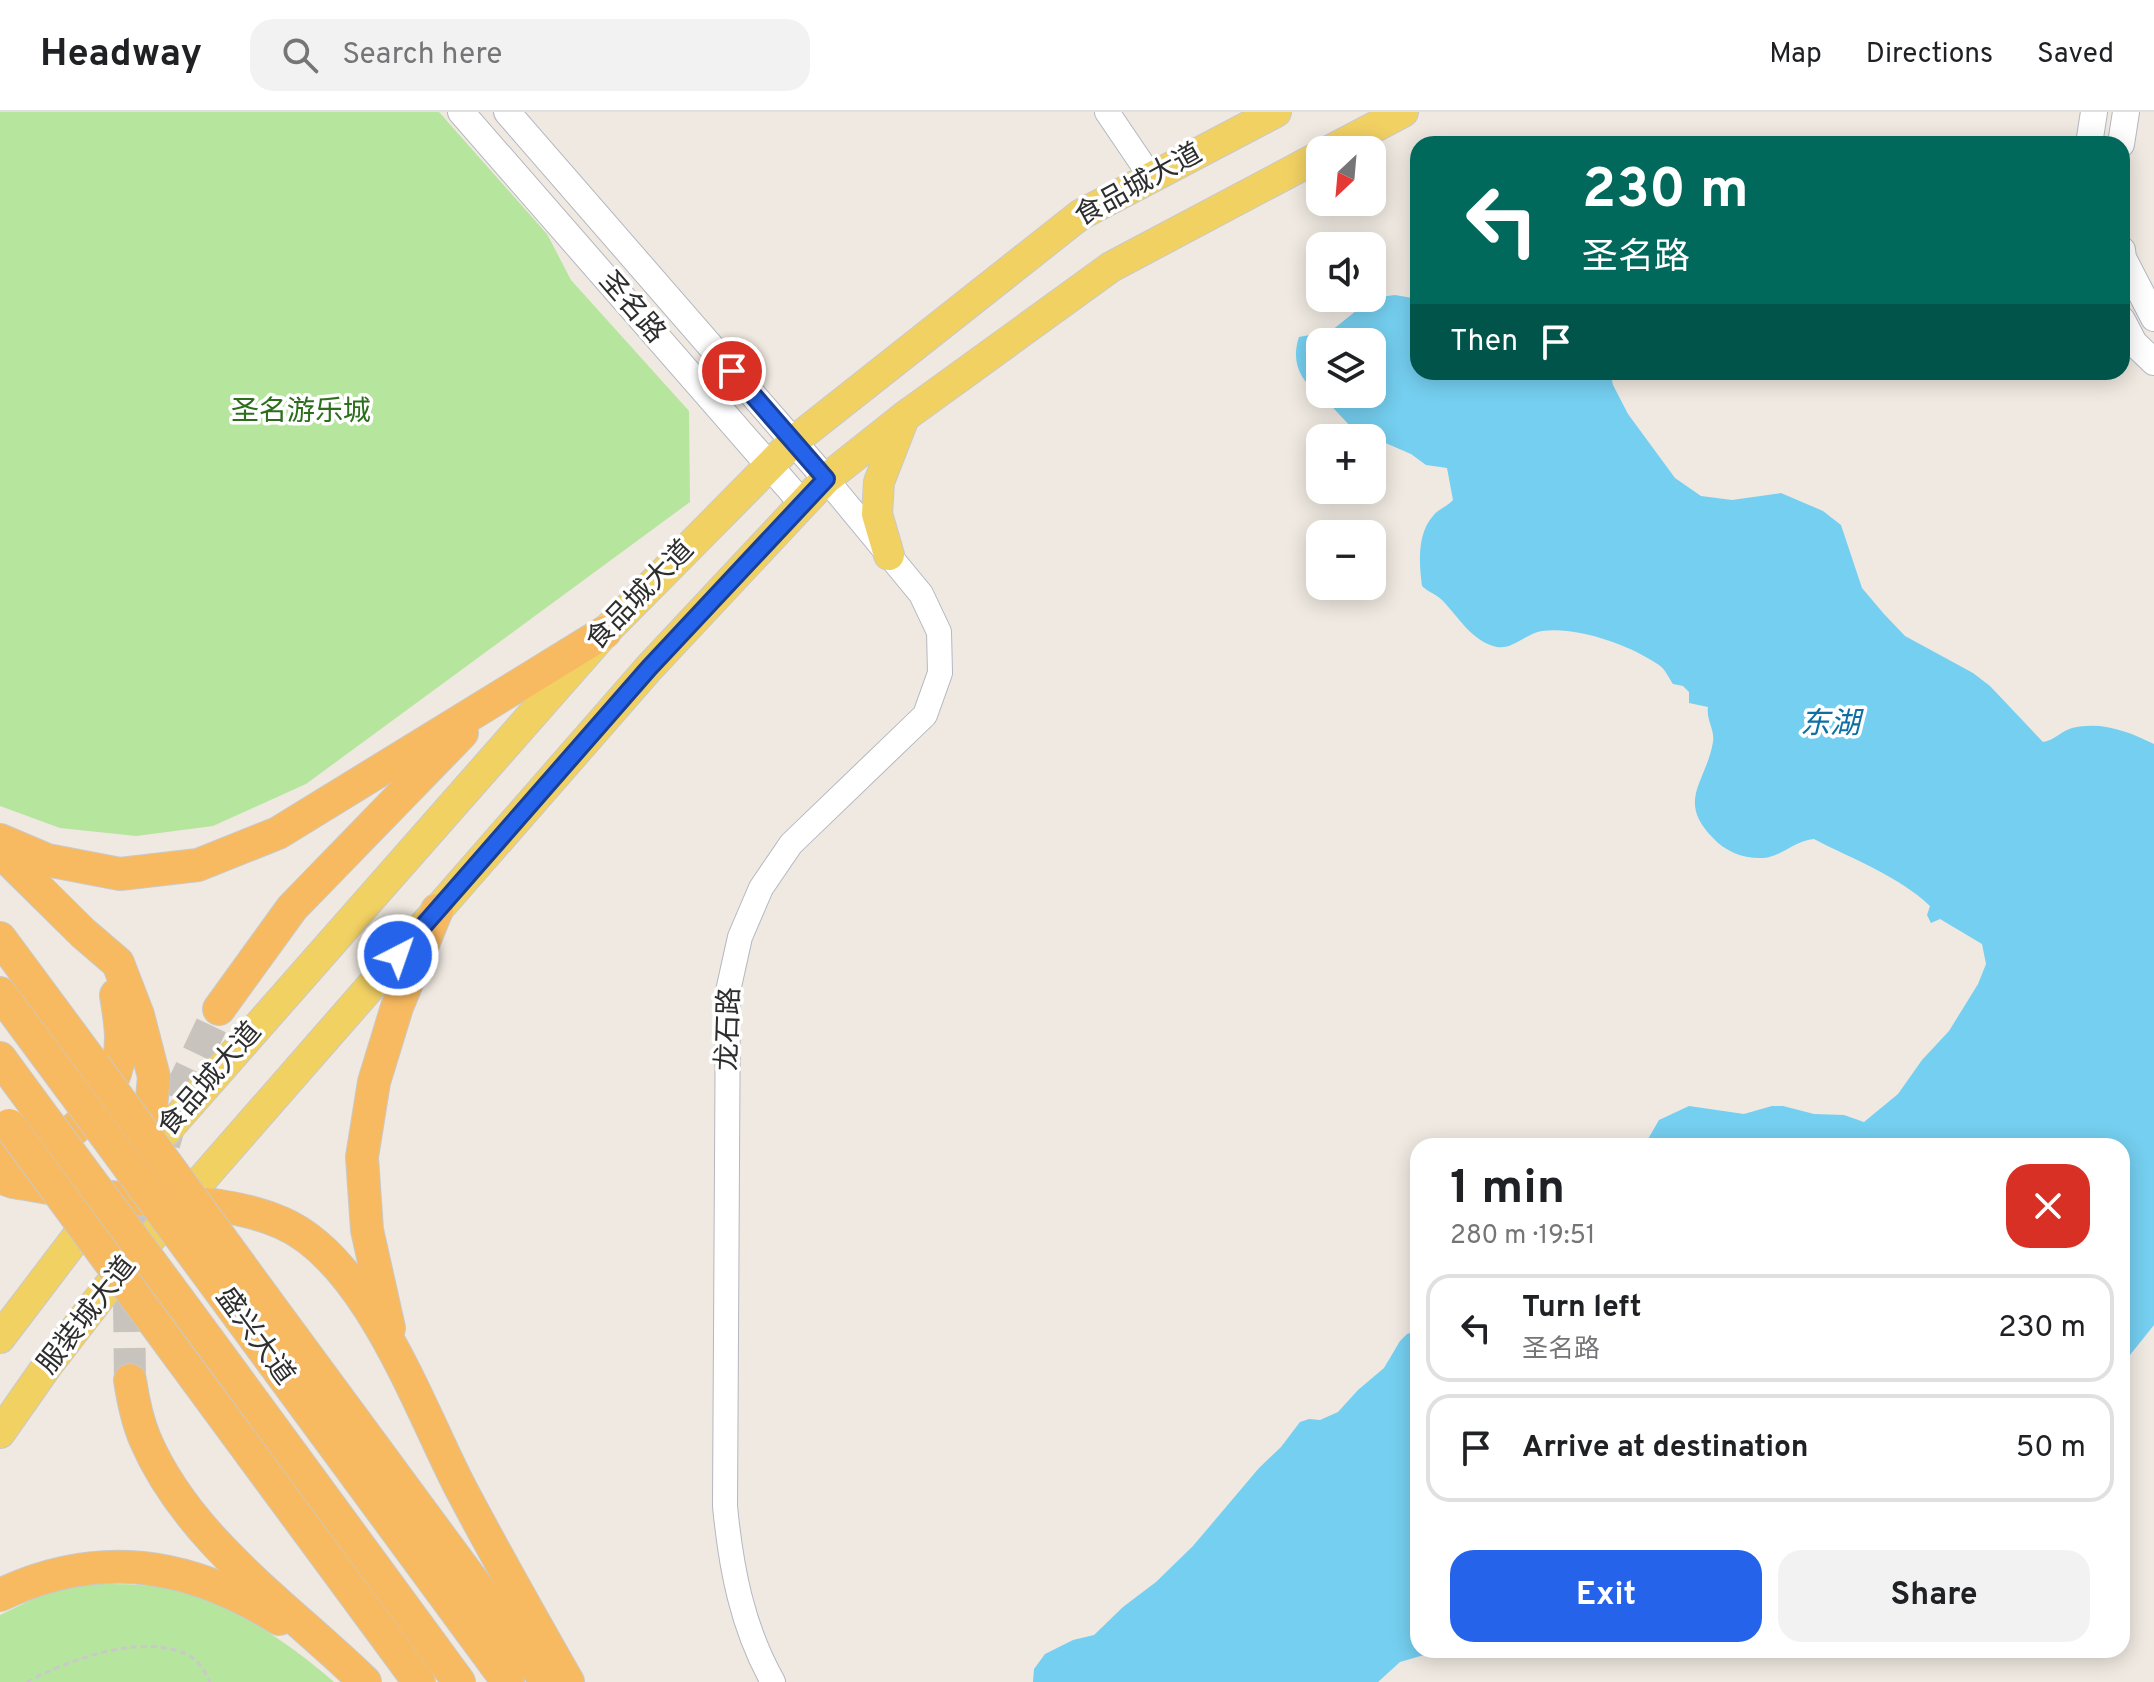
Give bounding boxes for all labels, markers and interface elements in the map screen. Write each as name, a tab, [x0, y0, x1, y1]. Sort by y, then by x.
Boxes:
search box	[250, 19, 810, 91]
text: Headway	[40, 31, 202, 80]
icon: search	[278, 33, 322, 77]
text: Search here	[342, 37, 502, 74]
text: Map	[1769, 37, 1822, 73]
text: Directions	[1866, 37, 1993, 73]
text: Saved	[2037, 37, 2114, 73]
street label: 食品城大道	[1069, 136, 1209, 236]
north arrow	[1306, 136, 1386, 216]
map controls	[1306, 136, 1386, 600]
text: 230 m	[1582, 157, 1749, 227]
icon: left	[1450, 168, 1554, 272]
button: sound	[1306, 232, 1386, 312]
text: 圣名路	[1582, 236, 1690, 282]
street label: 圣名路	[590, 264, 672, 352]
icon: arrive	[1534, 320, 1578, 364]
text: Then	[1450, 324, 1518, 361]
button: layers	[1306, 328, 1386, 408]
pin	[698, 337, 766, 405]
icon: arrive	[710, 349, 754, 393]
park label: 圣名游乐城	[231, 395, 371, 431]
button: +	[1306, 424, 1386, 504]
button: −	[1306, 520, 1386, 600]
street label: 食品城大道	[579, 533, 703, 659]
water label: 东湖	[1800, 707, 1864, 744]
position arrow	[356, 913, 440, 997]
street label: 龙石路	[711, 986, 749, 1072]
street label: 食品城大道	[151, 1015, 271, 1145]
text: 1 min	[1450, 1160, 1565, 1220]
button: close	[2006, 1164, 2090, 1248]
text: 280 m · 19:51	[1450, 1220, 1596, 1253]
street label: 服装城大道	[31, 1250, 145, 1382]
street label: 盛兴大道	[207, 1281, 301, 1393]
text: Turn left	[1522, 1290, 1642, 1327]
icon: left	[1454, 1306, 1498, 1350]
text: 230 m	[1998, 1310, 2086, 1347]
text: 圣名路	[1522, 1334, 1600, 1367]
icon: arrive	[1454, 1426, 1498, 1470]
text: Arrive at destination	[1522, 1430, 1808, 1467]
text: 50 m	[2016, 1430, 2086, 1467]
button: Exit	[1450, 1550, 1762, 1642]
button: Share	[1778, 1550, 2090, 1642]

